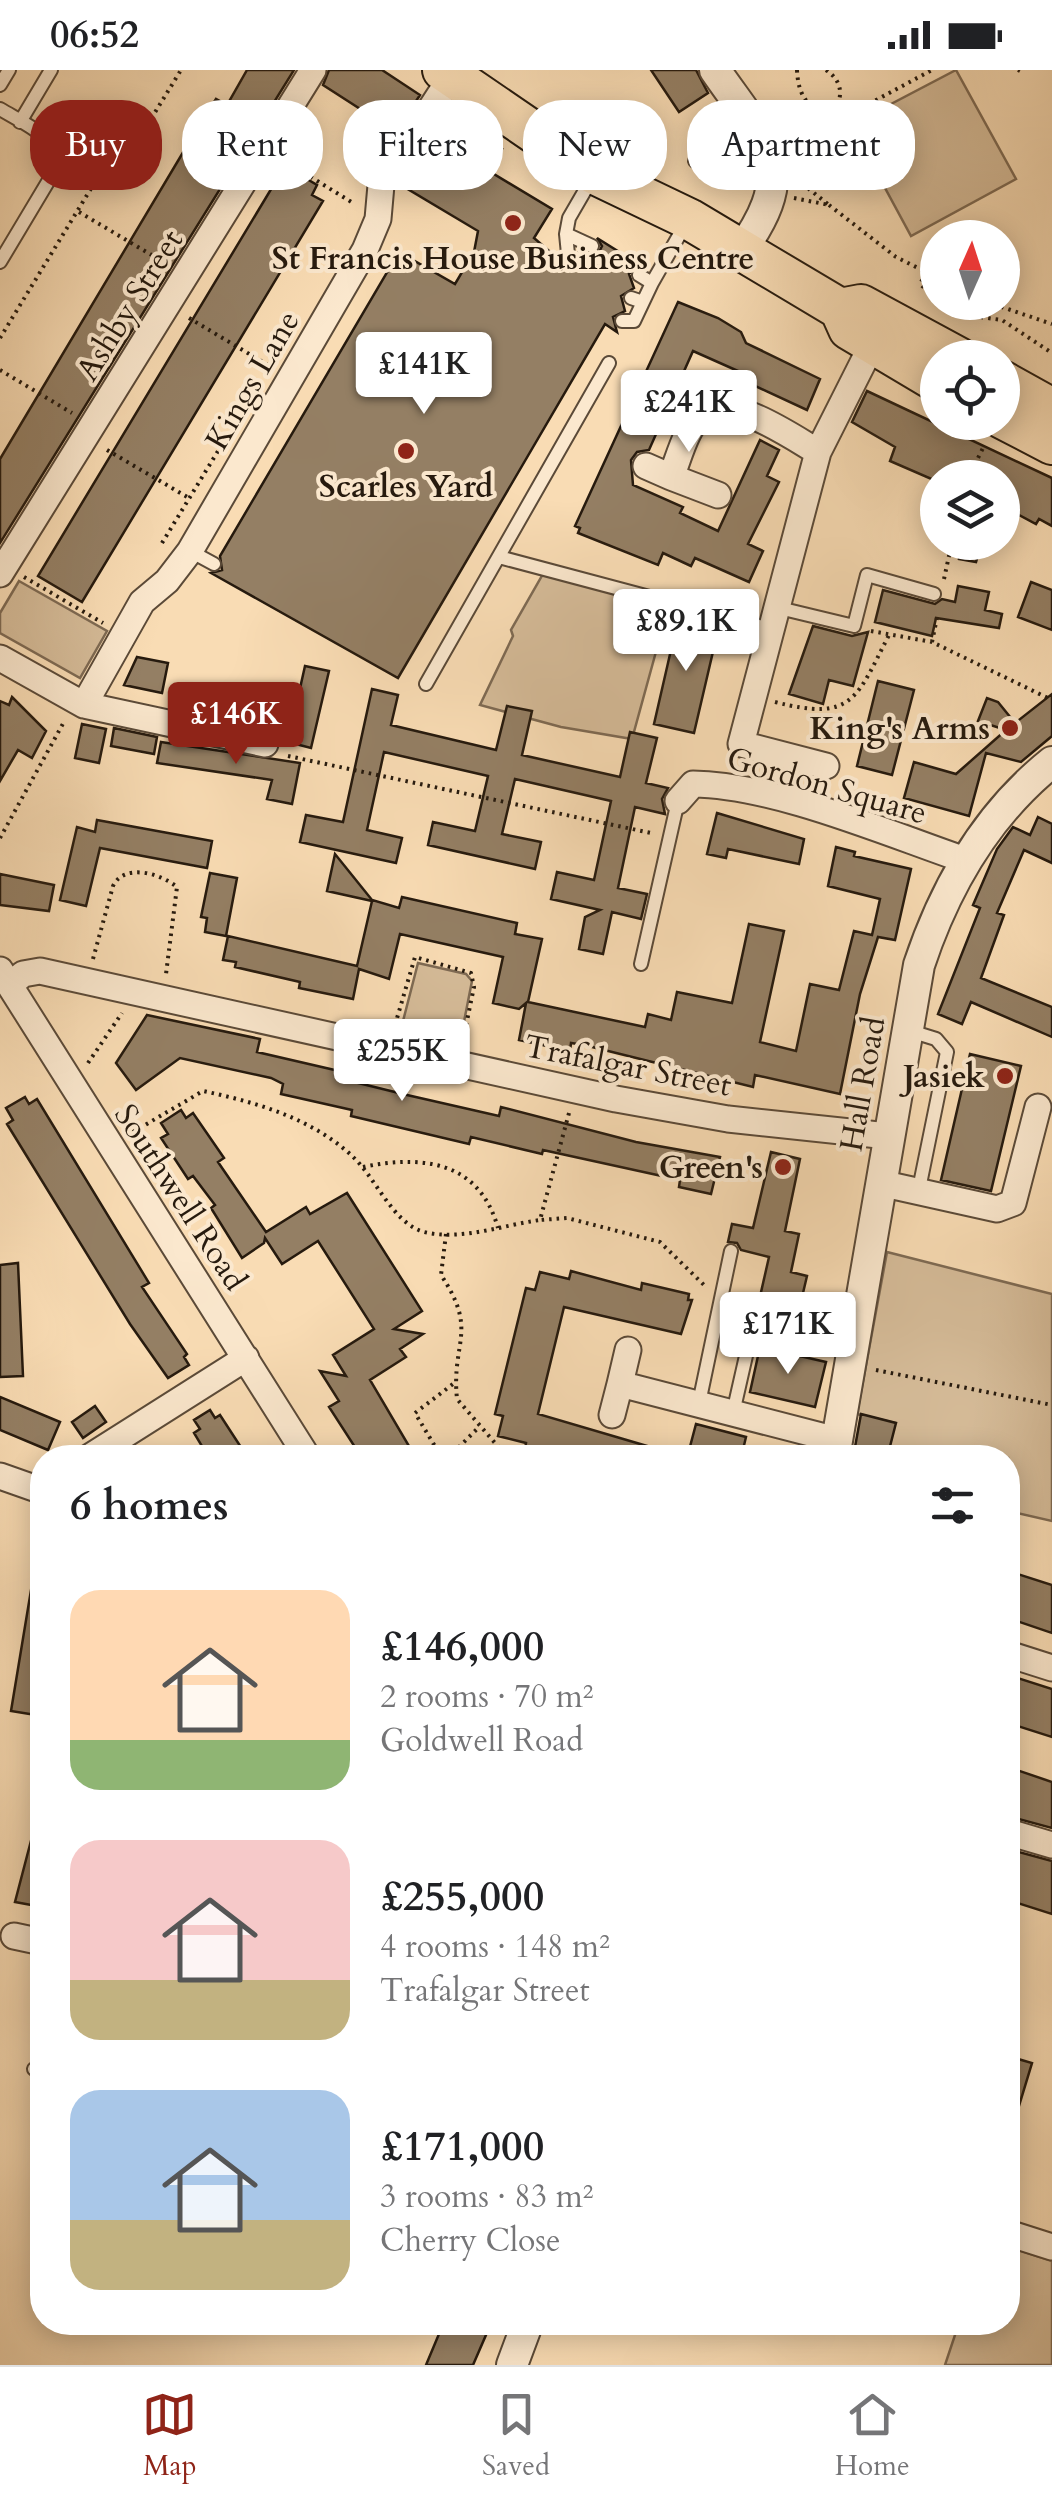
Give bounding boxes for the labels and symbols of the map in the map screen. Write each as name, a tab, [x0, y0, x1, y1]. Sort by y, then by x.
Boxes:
marker: St Francis House Business Centre	[502, 212, 524, 234]
north arrow	[920, 220, 1020, 320]
street label: Ashby Street	[66, 221, 194, 390]
place label: St Francis House Business Centre	[272, 237, 754, 281]
street label: Kings Lane	[195, 303, 310, 458]
pin: £141K	[354, 332, 494, 417]
pin: £241K	[619, 370, 759, 455]
marker: Scarles Yard	[395, 440, 417, 462]
place label: Scarles Yard	[319, 465, 493, 509]
pin: £89.1K	[605, 589, 767, 674]
pin: £146K	[166, 682, 306, 767]
place label: King's Arms	[809, 707, 990, 751]
marker: King's Arms	[999, 717, 1021, 739]
street label: Gordon Square	[722, 736, 932, 836]
street label: Hall Road	[830, 1013, 896, 1155]
pin: £255K	[332, 1019, 472, 1104]
street label: Trafalgar Street	[521, 1024, 735, 1108]
place label: Jasiek	[899, 1055, 985, 1099]
marker: Jasiek	[994, 1065, 1016, 1087]
street label: Southwell Road	[103, 1096, 257, 1299]
place label: Green's	[659, 1146, 763, 1190]
marker: Green's	[772, 1156, 794, 1178]
pin: £171K	[718, 1292, 858, 1377]

